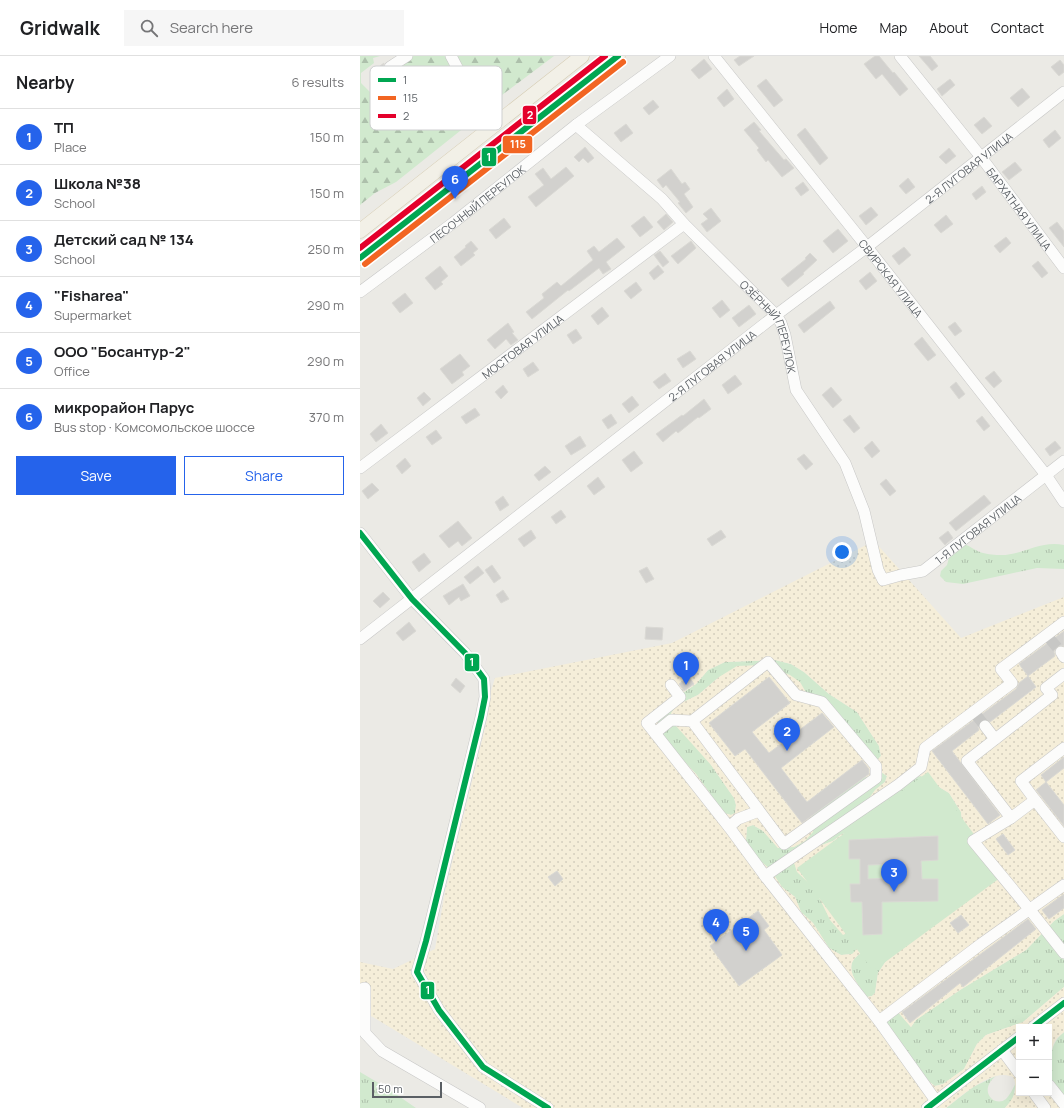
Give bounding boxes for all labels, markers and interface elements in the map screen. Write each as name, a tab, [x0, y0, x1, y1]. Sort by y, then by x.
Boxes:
search box	[124, 10, 404, 46]
text: Gridwalk	[20, 15, 100, 41]
icon: search	[138, 17, 160, 39]
text: Search here	[170, 17, 253, 38]
text: Home	[820, 18, 857, 37]
text: Map	[879, 18, 907, 37]
text: About	[929, 18, 969, 37]
text: Contact	[991, 18, 1044, 37]
legend	[370, 66, 502, 130]
text: Nearby	[16, 71, 74, 94]
text: 1	[403, 72, 407, 87]
text: 6 results	[292, 73, 344, 91]
text: 115	[403, 90, 418, 105]
line badge: 2	[522, 105, 537, 125]
text: 2	[527, 107, 533, 122]
text: 2	[403, 108, 409, 123]
text: ТП	[54, 117, 74, 138]
text: 1	[26, 128, 32, 146]
text: 150 m	[310, 128, 344, 146]
street label: 2-Я ЛУГОВАЯ УЛИЦА	[922, 128, 1015, 206]
line badge: 115	[502, 135, 533, 154]
text: 115	[510, 136, 526, 151]
text: Place	[54, 138, 87, 156]
line badge: 1	[481, 147, 497, 167]
text: 1	[487, 149, 491, 164]
street label: ПЕСОЧНЫЙ ПЕРЕУЛОК	[426, 161, 528, 245]
street label: БАРХАТНАЯ УЛИЦА	[984, 164, 1055, 253]
pin: 6	[442, 166, 468, 199]
text: Школа №38	[54, 173, 141, 194]
text: 2	[25, 184, 33, 202]
text: 150 m	[310, 184, 344, 202]
text: School	[54, 194, 95, 212]
text: Детский сад № 134	[54, 229, 194, 250]
street label: СВИРСКАЯ УЛИЦА	[856, 236, 927, 320]
text: 3	[25, 240, 33, 258]
text: 250 m	[308, 240, 344, 258]
text: School	[54, 250, 95, 268]
street label: ОЗЁРНЫЙ ПЕРЕУЛОК	[737, 276, 800, 375]
text: "Fisharea"	[54, 285, 129, 306]
text: 4	[25, 296, 33, 314]
text: 290 m	[307, 296, 344, 314]
text: Supermarket	[54, 306, 132, 324]
street label: МОСТОВАЯ УЛИЦА	[478, 310, 566, 382]
street label: 2-Я ЛУГОВАЯ УЛИЦА	[665, 326, 759, 404]
text: ООО "Босантур-2"	[54, 341, 191, 362]
text: 5	[25, 352, 33, 370]
text: 290 m	[307, 352, 344, 370]
text: Office	[54, 362, 90, 380]
text: микрорайон Парус	[54, 397, 194, 418]
text: 6	[25, 408, 33, 426]
text: 370 m	[309, 408, 344, 426]
text: Bus stop · Комсомольское шоссе	[54, 418, 255, 436]
button: Save	[16, 456, 176, 495]
button: Share	[184, 456, 344, 495]
street label: 1-Я ЛУГОВАЯ УЛИЦА	[931, 490, 1024, 567]
your location	[832, 542, 852, 562]
pin: 1	[673, 652, 699, 685]
line badge: 1	[464, 653, 480, 672]
text: 1	[470, 654, 474, 669]
pin: 2	[774, 718, 800, 751]
pin: 3	[881, 859, 907, 892]
pin: 4	[703, 909, 729, 942]
pin: 5	[733, 918, 759, 951]
line badge: 1	[420, 981, 435, 1000]
text: 1	[426, 982, 430, 997]
map controls	[1016, 1024, 1052, 1096]
button: +	[1016, 1024, 1052, 1060]
button: −	[1016, 1060, 1052, 1096]
scale bar	[372, 1080, 442, 1099]
text: 50 m	[378, 1081, 403, 1096]

